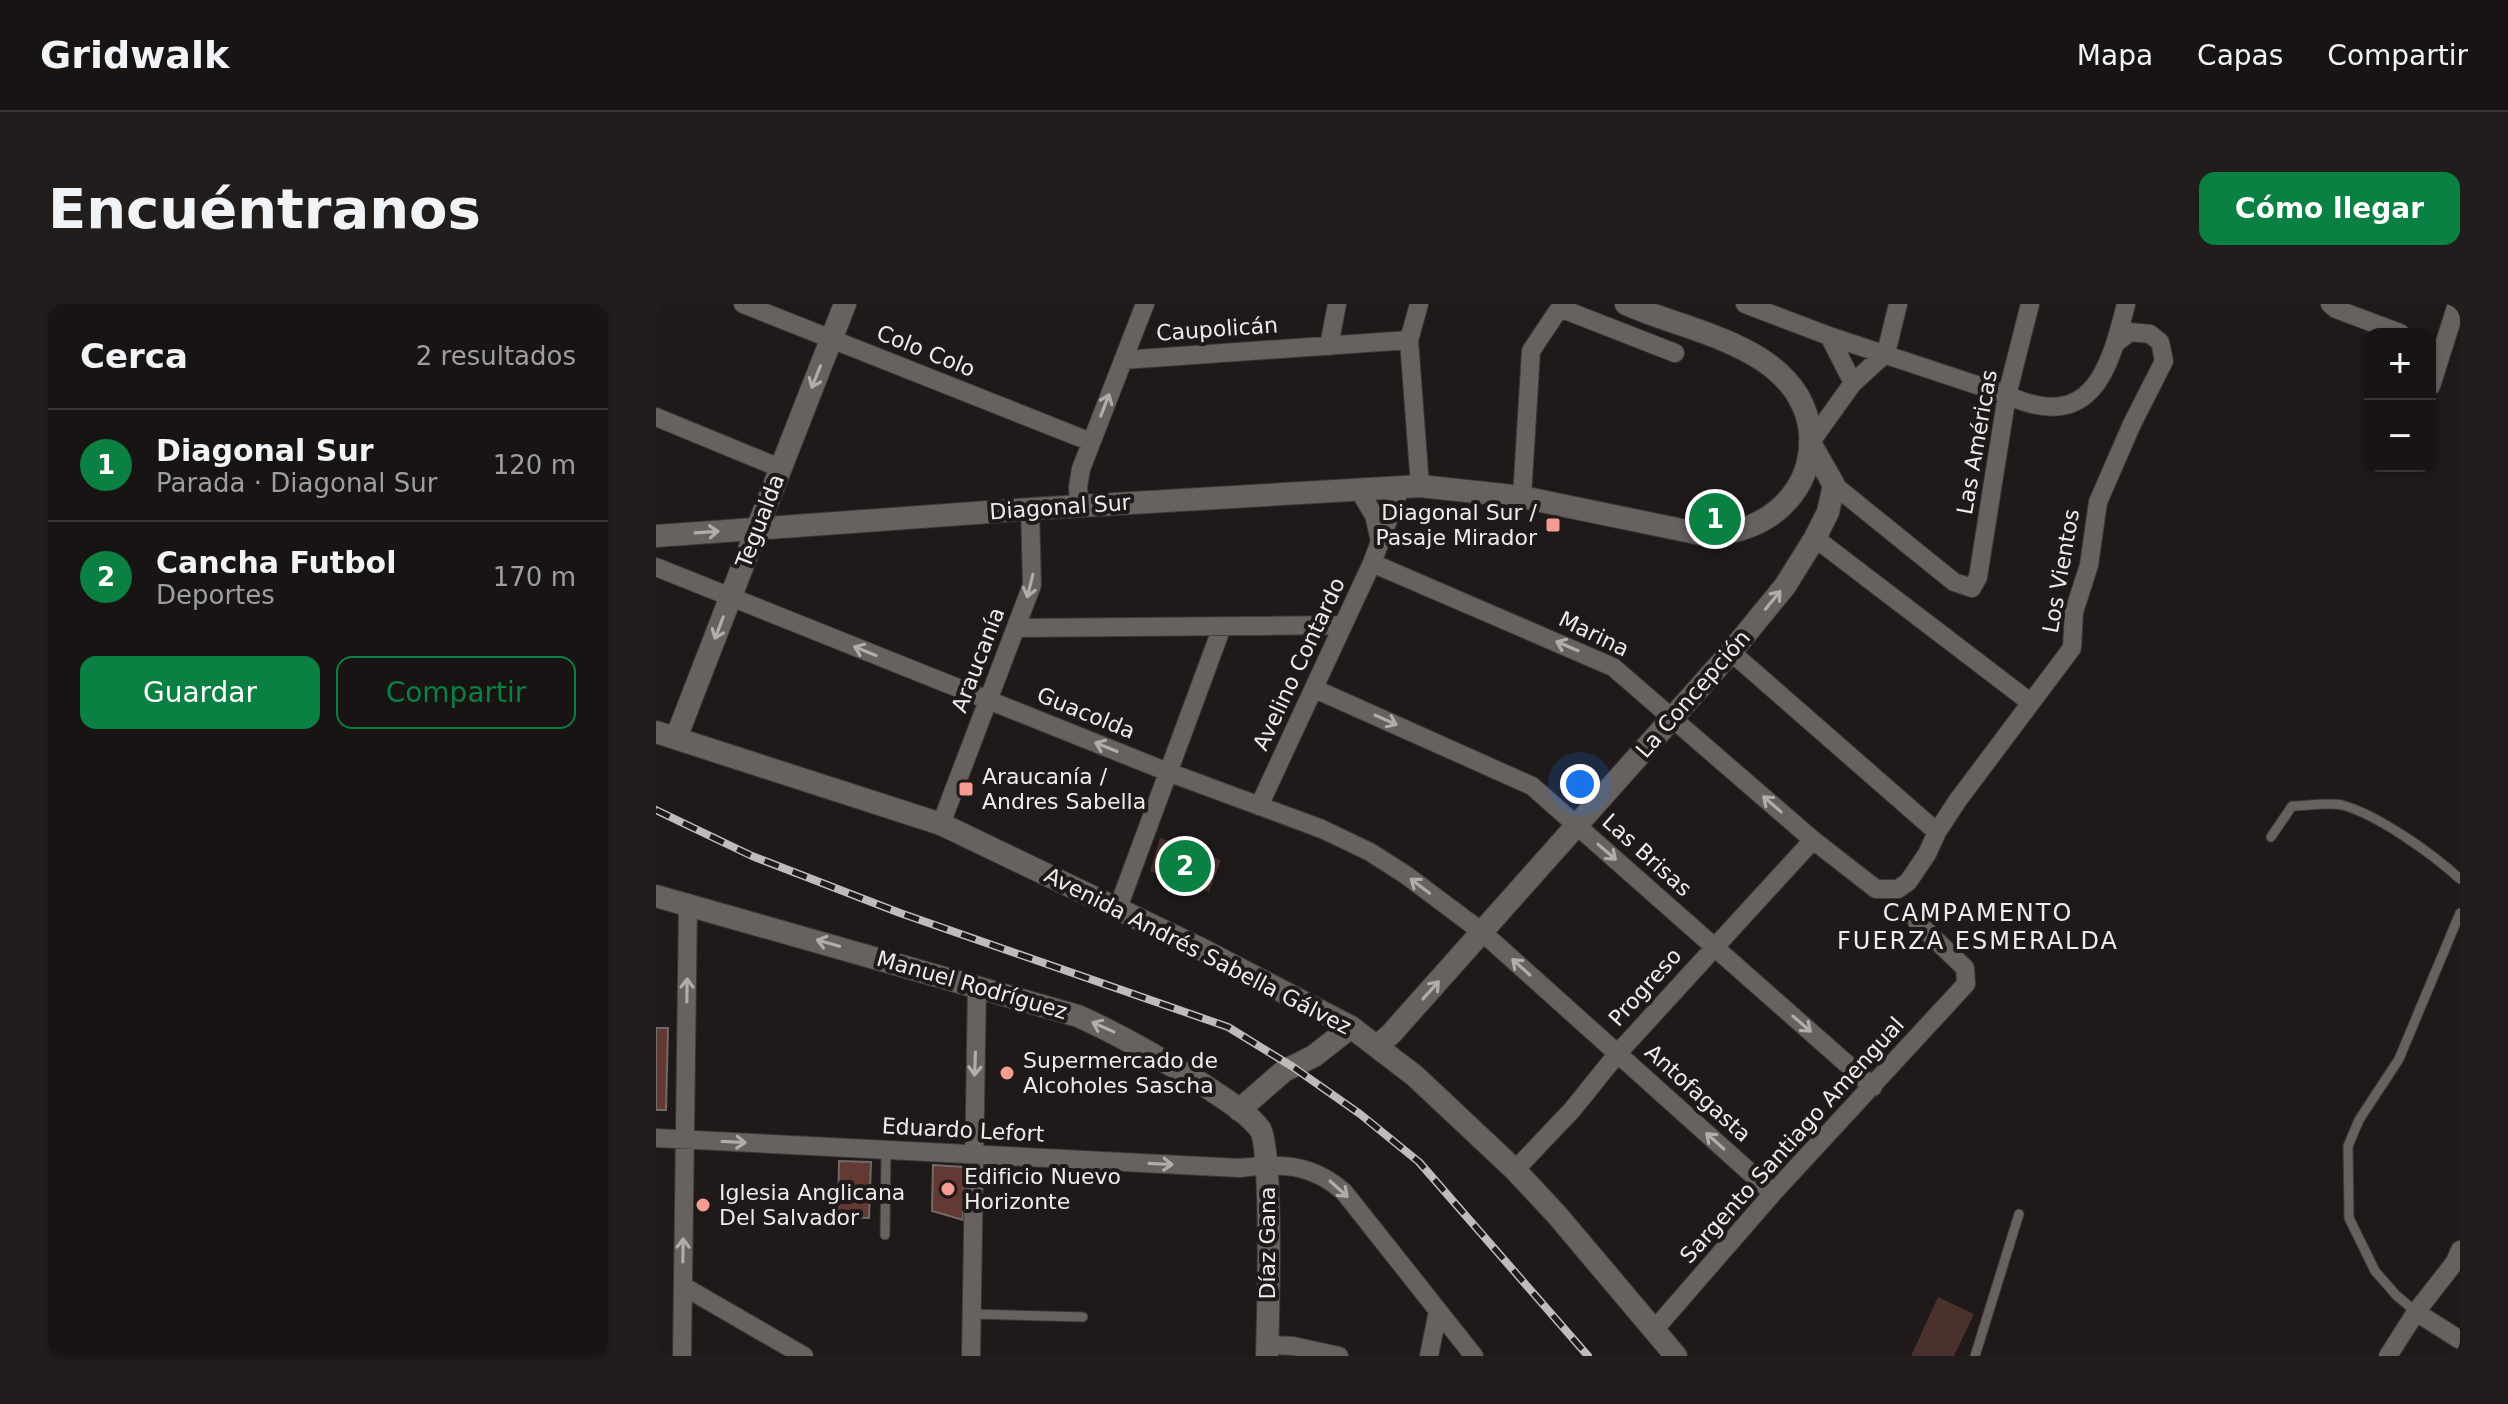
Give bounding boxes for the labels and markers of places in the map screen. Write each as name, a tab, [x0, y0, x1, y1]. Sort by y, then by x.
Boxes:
pin: 1	[1689, 489, 1741, 549]
place label: Diagonal Sur / Pasaje Mirador	[1376, 500, 1538, 550]
marker: Diagonal Sur / Pasaje Mirador	[1544, 516, 1562, 534]
place label: Araucanía / Andres Sabella	[982, 764, 1146, 814]
marker: Araucanía / Andres Sabella	[957, 780, 975, 798]
pin: 2	[1159, 836, 1211, 896]
place label: Supermercado de Alcoholes Sascha	[1023, 1048, 1218, 1098]
marker: Supermercado de Alcoholes Sascha	[998, 1064, 1016, 1082]
place label: Edificio Nuevo Horizonte	[964, 1164, 1121, 1214]
place label: Iglesia Anglicana Del Salvador	[719, 1180, 905, 1230]
marker: Edificio Nuevo Horizonte	[939, 1180, 957, 1198]
marker: Iglesia Anglicana Del Salvador	[694, 1196, 712, 1214]

